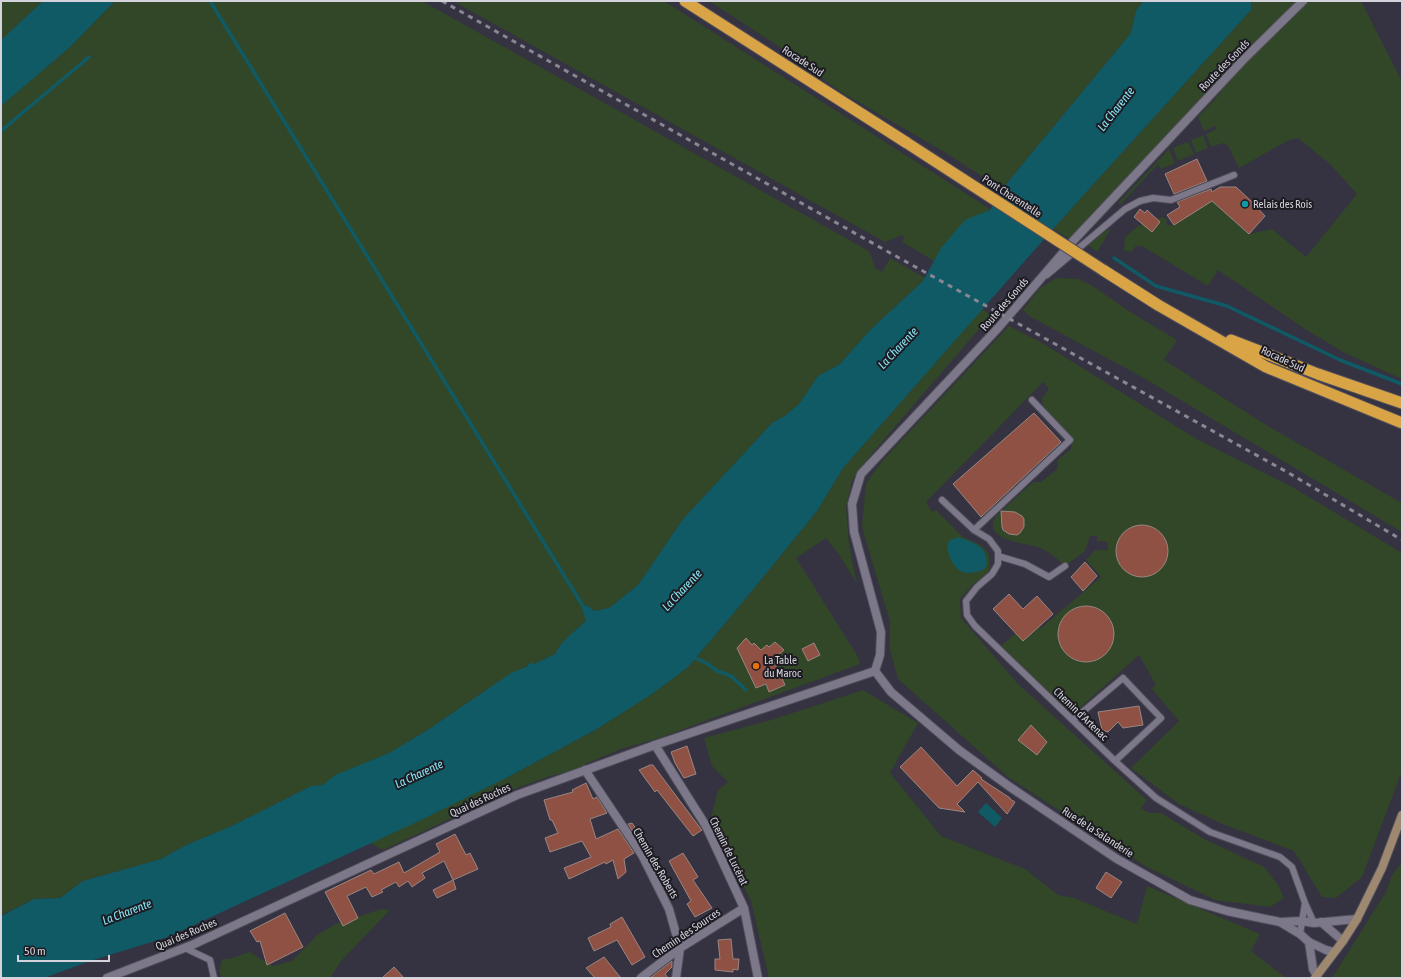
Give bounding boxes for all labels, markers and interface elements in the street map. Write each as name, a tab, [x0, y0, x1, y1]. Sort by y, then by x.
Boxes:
street label: Route des Gonds	[1197, 37, 1252, 93]
street label: Rocade Sud	[780, 43, 826, 79]
water label: La Charente	[1095, 84, 1138, 134]
street label: Pont Charentelle	[980, 172, 1044, 220]
place label: Relais des Rois	[1253, 198, 1312, 210]
marker: Relais des Rois	[1240, 199, 1250, 209]
street label: Route des Gonds	[978, 275, 1030, 333]
water label: La Charente	[875, 324, 921, 372]
street label: Rocade Sud	[1259, 344, 1307, 374]
water label: La Charente	[659, 566, 705, 614]
place label: La Table du Maroc	[764, 654, 802, 679]
marker: La Table du Maroc	[751, 661, 761, 671]
street label: Chemin d'Artenac	[1051, 685, 1111, 744]
water label: La Charente	[393, 756, 446, 791]
street label: Quai des Roches	[448, 781, 512, 819]
street label: Rue de la Salanderie	[1060, 804, 1136, 860]
street label: Chemin de Lucérat	[707, 815, 751, 887]
street label: Chemin des Roberts	[631, 826, 681, 900]
water label: La Charente	[100, 896, 154, 928]
street label: Chemin des Sources	[650, 906, 722, 960]
street label: Quai des Roches	[154, 916, 219, 952]
scale bar	[18, 937, 109, 963]
text: 50 m	[24, 944, 46, 958]

